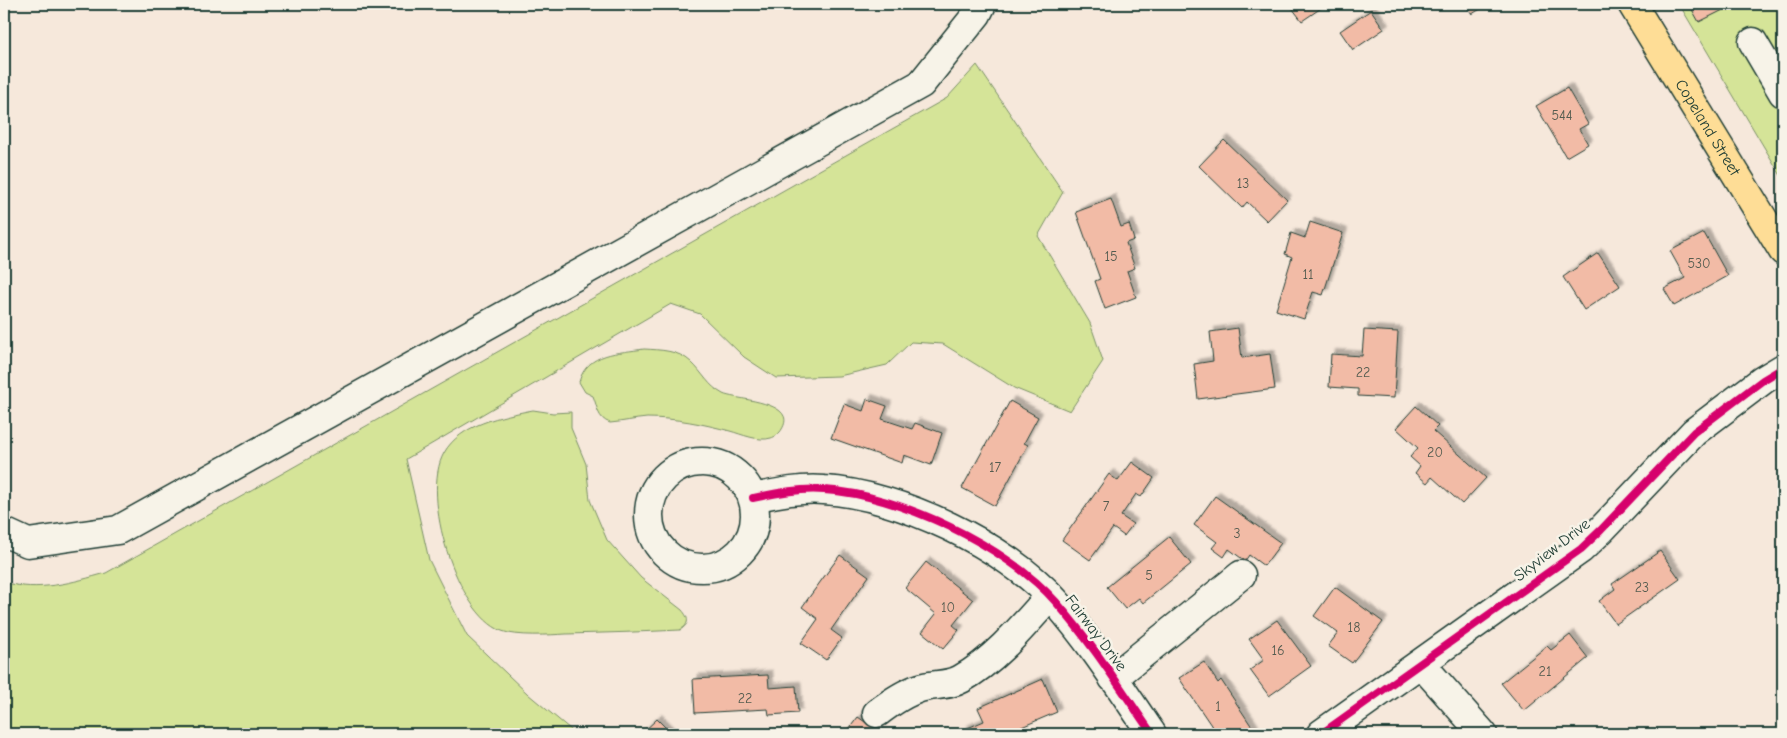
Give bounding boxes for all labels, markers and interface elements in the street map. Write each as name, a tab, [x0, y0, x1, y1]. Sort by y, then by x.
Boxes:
street label: Copeland Street	[1671, 76, 1744, 179]
house number: 544	[1551, 107, 1573, 124]
house number: 13	[1237, 175, 1249, 192]
house number: 15	[1104, 248, 1118, 265]
house number: 530	[1687, 255, 1711, 272]
house number: 11	[1302, 266, 1314, 283]
house number: 22	[1356, 364, 1370, 381]
house number: 20	[1427, 444, 1443, 461]
house number: 17	[989, 459, 1001, 476]
house number: 7	[1103, 498, 1110, 515]
street label: Skyview Drive	[1510, 515, 1594, 585]
house number: 3	[1233, 525, 1241, 542]
house number: 5	[1145, 567, 1153, 584]
house number: 23	[1635, 579, 1649, 596]
street label: Fairway Drive	[1061, 591, 1131, 675]
house number: 10	[941, 599, 955, 616]
house number: 18	[1348, 619, 1360, 636]
house number: 16	[1271, 642, 1285, 659]
house number: 21	[1539, 663, 1551, 680]
house number: 22	[738, 690, 752, 707]
house number: 1	[1215, 698, 1221, 715]

